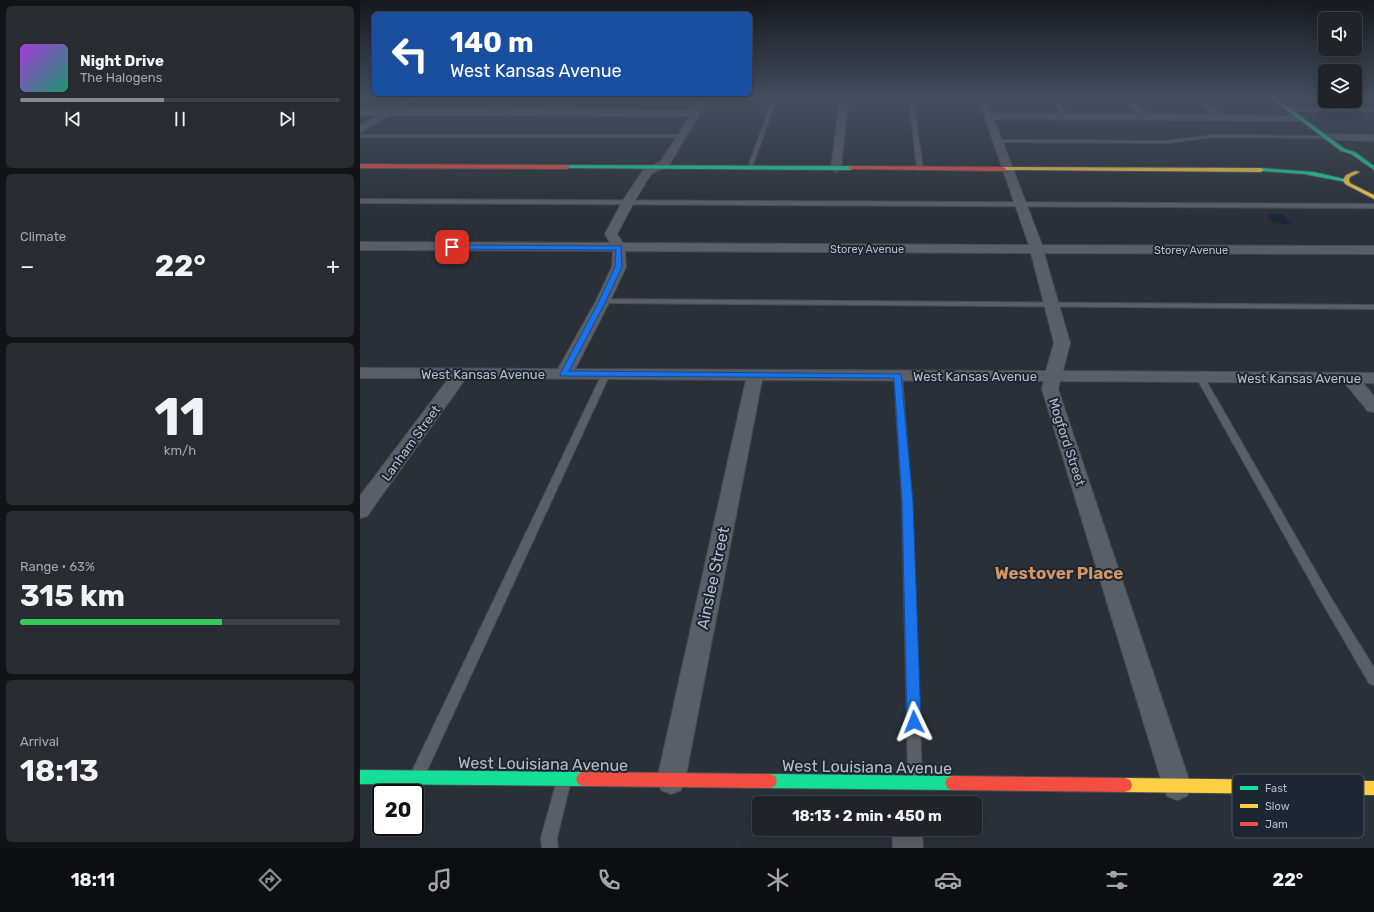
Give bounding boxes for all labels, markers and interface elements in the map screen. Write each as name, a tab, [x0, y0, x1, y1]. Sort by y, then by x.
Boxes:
map controls	[1318, 12, 1362, 108]
button: sound	[1318, 12, 1362, 56]
text: 140 m	[450, 26, 534, 59]
icon: left	[384, 28, 436, 80]
text: Night Drive	[80, 52, 164, 70]
text: West Kansas Avenue	[450, 60, 622, 82]
button: layers	[1318, 64, 1362, 108]
text: The Halogens	[80, 70, 162, 85]
icon: previous	[62, 108, 84, 130]
icon: pause	[169, 108, 191, 130]
icon: next	[276, 108, 298, 130]
text: Climate	[20, 229, 66, 244]
pin	[435, 230, 469, 264]
icon: arrive	[441, 236, 463, 258]
street label: Storey Avenue	[830, 243, 904, 256]
street label: Storey Avenue	[1154, 244, 1228, 257]
text: 22°	[155, 248, 206, 284]
text: −	[20, 253, 34, 280]
text: +	[326, 253, 340, 280]
street label: West Kansas Avenue	[421, 367, 545, 382]
street label: West Kansas Avenue	[913, 369, 1037, 384]
street label: West Kansas Avenue	[1237, 371, 1361, 386]
text: 11	[154, 386, 206, 448]
street label: Mogford Street	[1045, 396, 1088, 488]
street label: Lanham Street	[379, 402, 443, 484]
text: km/h	[164, 443, 196, 458]
street label: Ainslee Street	[693, 525, 733, 631]
text: Range · 63%	[20, 559, 95, 574]
district label: Westover Place	[995, 563, 1123, 583]
text: 315 km	[20, 578, 125, 614]
position arrow	[893, 701, 935, 743]
text: Arrival	[20, 734, 59, 749]
text: 18:13	[20, 753, 99, 789]
street label: West Louisiana Avenue	[458, 753, 628, 775]
street label: West Louisiana Avenue	[782, 756, 952, 778]
legend	[1232, 774, 1364, 838]
text: Fast	[1265, 782, 1288, 795]
speed limit sign: 20	[372, 784, 424, 836]
text: Slow	[1265, 800, 1290, 813]
text: 18:13 · 2 min · 450 m	[792, 807, 942, 825]
text: Jam	[1265, 818, 1288, 831]
icon: directions	[256, 866, 284, 894]
icon: music	[426, 866, 454, 894]
icon: phone	[595, 866, 623, 894]
icon: climate	[764, 866, 792, 894]
icon: car	[934, 866, 962, 894]
icon: filters	[1103, 866, 1131, 894]
text: 18:11	[71, 869, 115, 891]
text: 22°	[1272, 869, 1303, 891]

